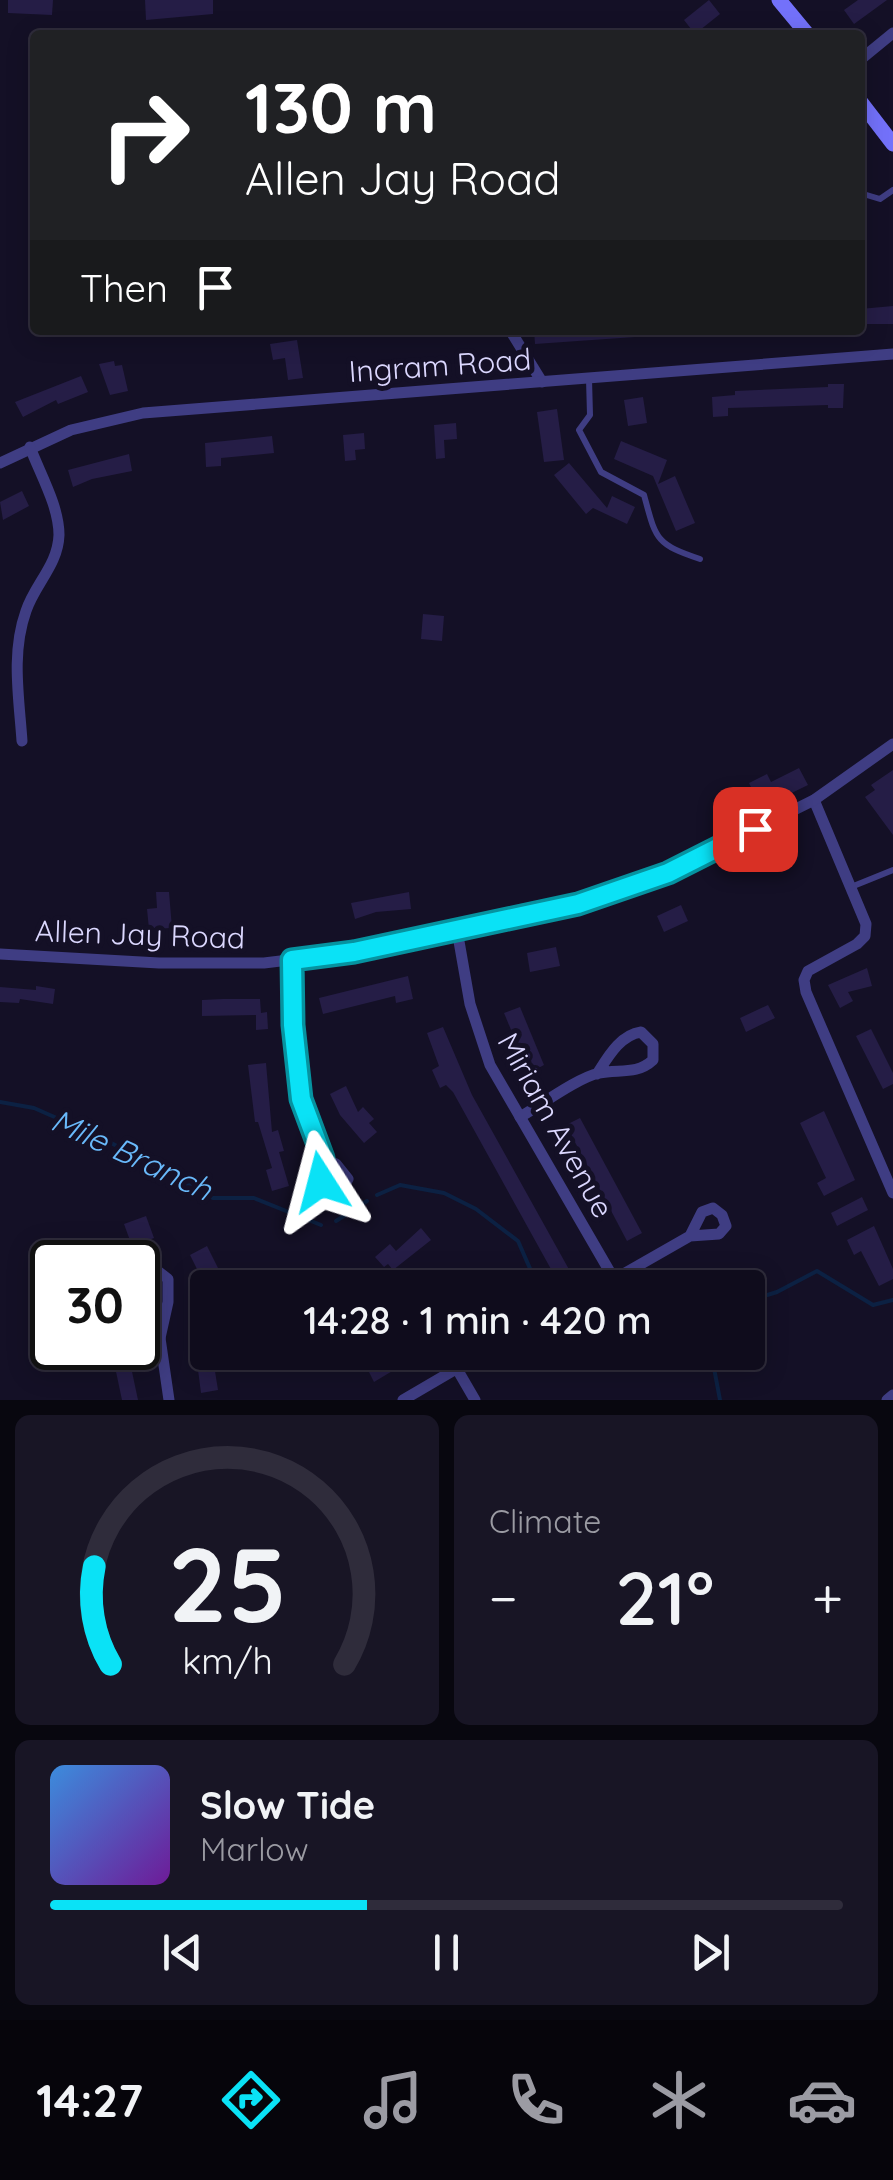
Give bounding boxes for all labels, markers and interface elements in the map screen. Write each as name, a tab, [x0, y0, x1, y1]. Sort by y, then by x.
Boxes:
text: 130 m	[245, 63, 437, 151]
icon: right	[80, 70, 210, 200]
text: Allen Jay Road	[245, 150, 561, 206]
icon: arrive	[188, 260, 243, 315]
text: Then	[80, 264, 168, 312]
street label: Ingram Road	[347, 340, 533, 390]
pin	[713, 787, 798, 872]
icon: arrive	[728, 802, 783, 857]
street label: Allen Jay Road	[34, 911, 246, 957]
street label: Miriam Avenue	[490, 1026, 622, 1224]
water label: Mile Branch	[45, 1099, 219, 1209]
position arrow	[269, 1130, 373, 1234]
speed limit sign: 30	[30, 1240, 160, 1370]
text: 14:28 · 1 min · 420 m	[303, 1296, 652, 1344]
text: Climate	[489, 1501, 601, 1541]
text: 25	[167, 1518, 287, 1648]
text: 21°	[615, 1550, 714, 1644]
text: −	[489, 1563, 518, 1632]
text: +	[812, 1563, 843, 1632]
text: km/h	[182, 1638, 272, 1683]
text: Slow Tide	[200, 1781, 375, 1829]
text: Marlow	[200, 1829, 309, 1869]
icon: previous	[155, 1925, 210, 1980]
icon: pause	[419, 1925, 474, 1980]
icon: next	[683, 1925, 738, 1980]
icon: directions	[216, 2065, 286, 2135]
icon: music	[358, 2065, 428, 2135]
icon: phone	[501, 2065, 571, 2135]
icon: climate	[644, 2065, 714, 2135]
icon: car	[787, 2065, 857, 2135]
text: 14:27	[36, 2072, 143, 2128]

